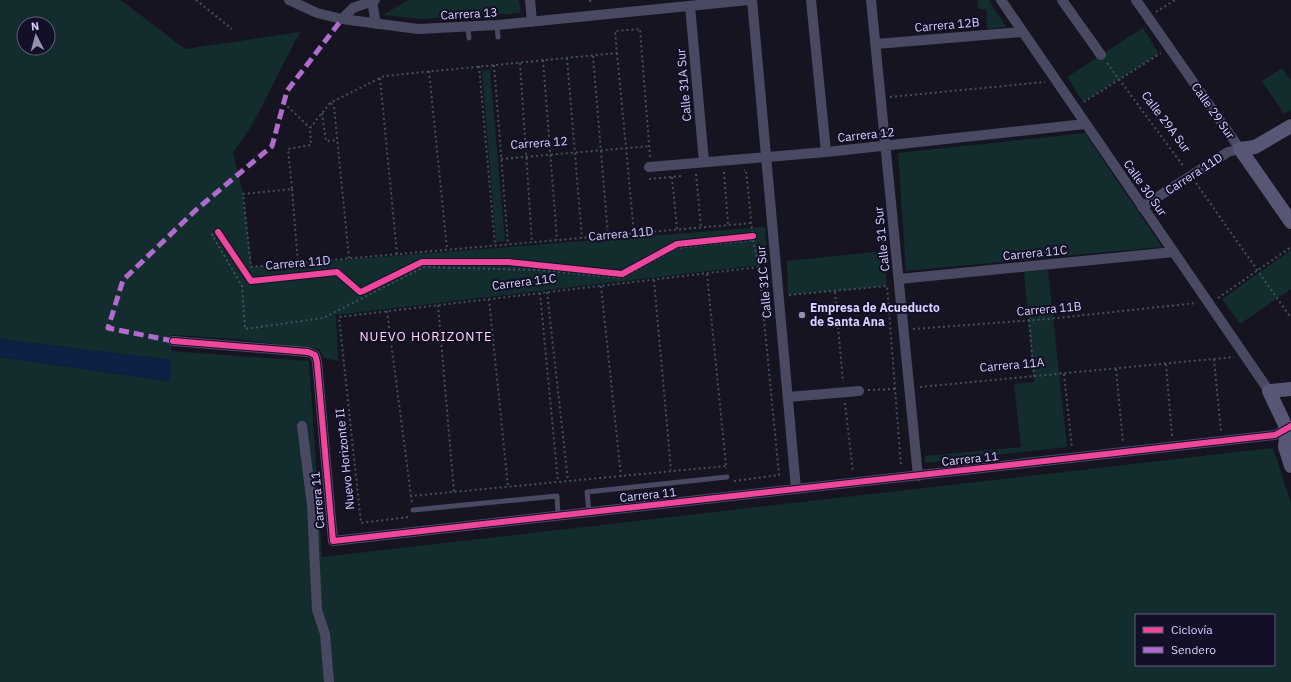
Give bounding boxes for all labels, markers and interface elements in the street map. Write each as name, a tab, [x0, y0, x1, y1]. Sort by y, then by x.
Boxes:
street label: Carrera 13	[440, 5, 498, 22]
street label: Carrera 12B	[914, 14, 980, 35]
north arrow	[16, 16, 56, 56]
text: N	[30, 19, 40, 33]
street label: Calle 31A Sur	[673, 48, 694, 122]
street label: Calle 29 Sur	[1189, 80, 1239, 142]
street label: Calle 29A Sur	[1138, 88, 1195, 156]
street label: Carrera 12	[837, 124, 895, 145]
street label: Carrera 12	[510, 133, 568, 152]
street label: Carrera 11D	[1162, 150, 1225, 198]
street label: Calle 30 Sur	[1121, 157, 1171, 219]
street label: Calle 31 Sur	[871, 205, 892, 272]
street label: Carrera 11D	[588, 223, 654, 244]
street label: Carrera 11C	[1002, 242, 1068, 263]
street label: Calle 31C Sur	[753, 245, 774, 319]
street label: Carrera 11D	[265, 252, 331, 273]
street label: Carrera 11C	[491, 270, 557, 293]
street label: Carrera 11B	[1016, 298, 1082, 319]
place label: Empresa de Acueducto de Santa Ana	[810, 300, 940, 329]
marker: Empresa de Acueducto de Santa Ana	[797, 310, 807, 320]
district label: NUEVO HORIZONTE	[359, 328, 493, 345]
street label: Carrera 11A	[979, 354, 1045, 375]
street label: Nuevo Horizonte II	[332, 407, 357, 511]
street label: Carrera 11	[941, 448, 999, 469]
street label: Carrera 11	[308, 471, 327, 529]
street label: Carrera 11	[619, 484, 677, 505]
legend	[1135, 614, 1275, 666]
text: Ciclovía	[1171, 622, 1213, 637]
text: Sendero	[1171, 642, 1216, 657]

